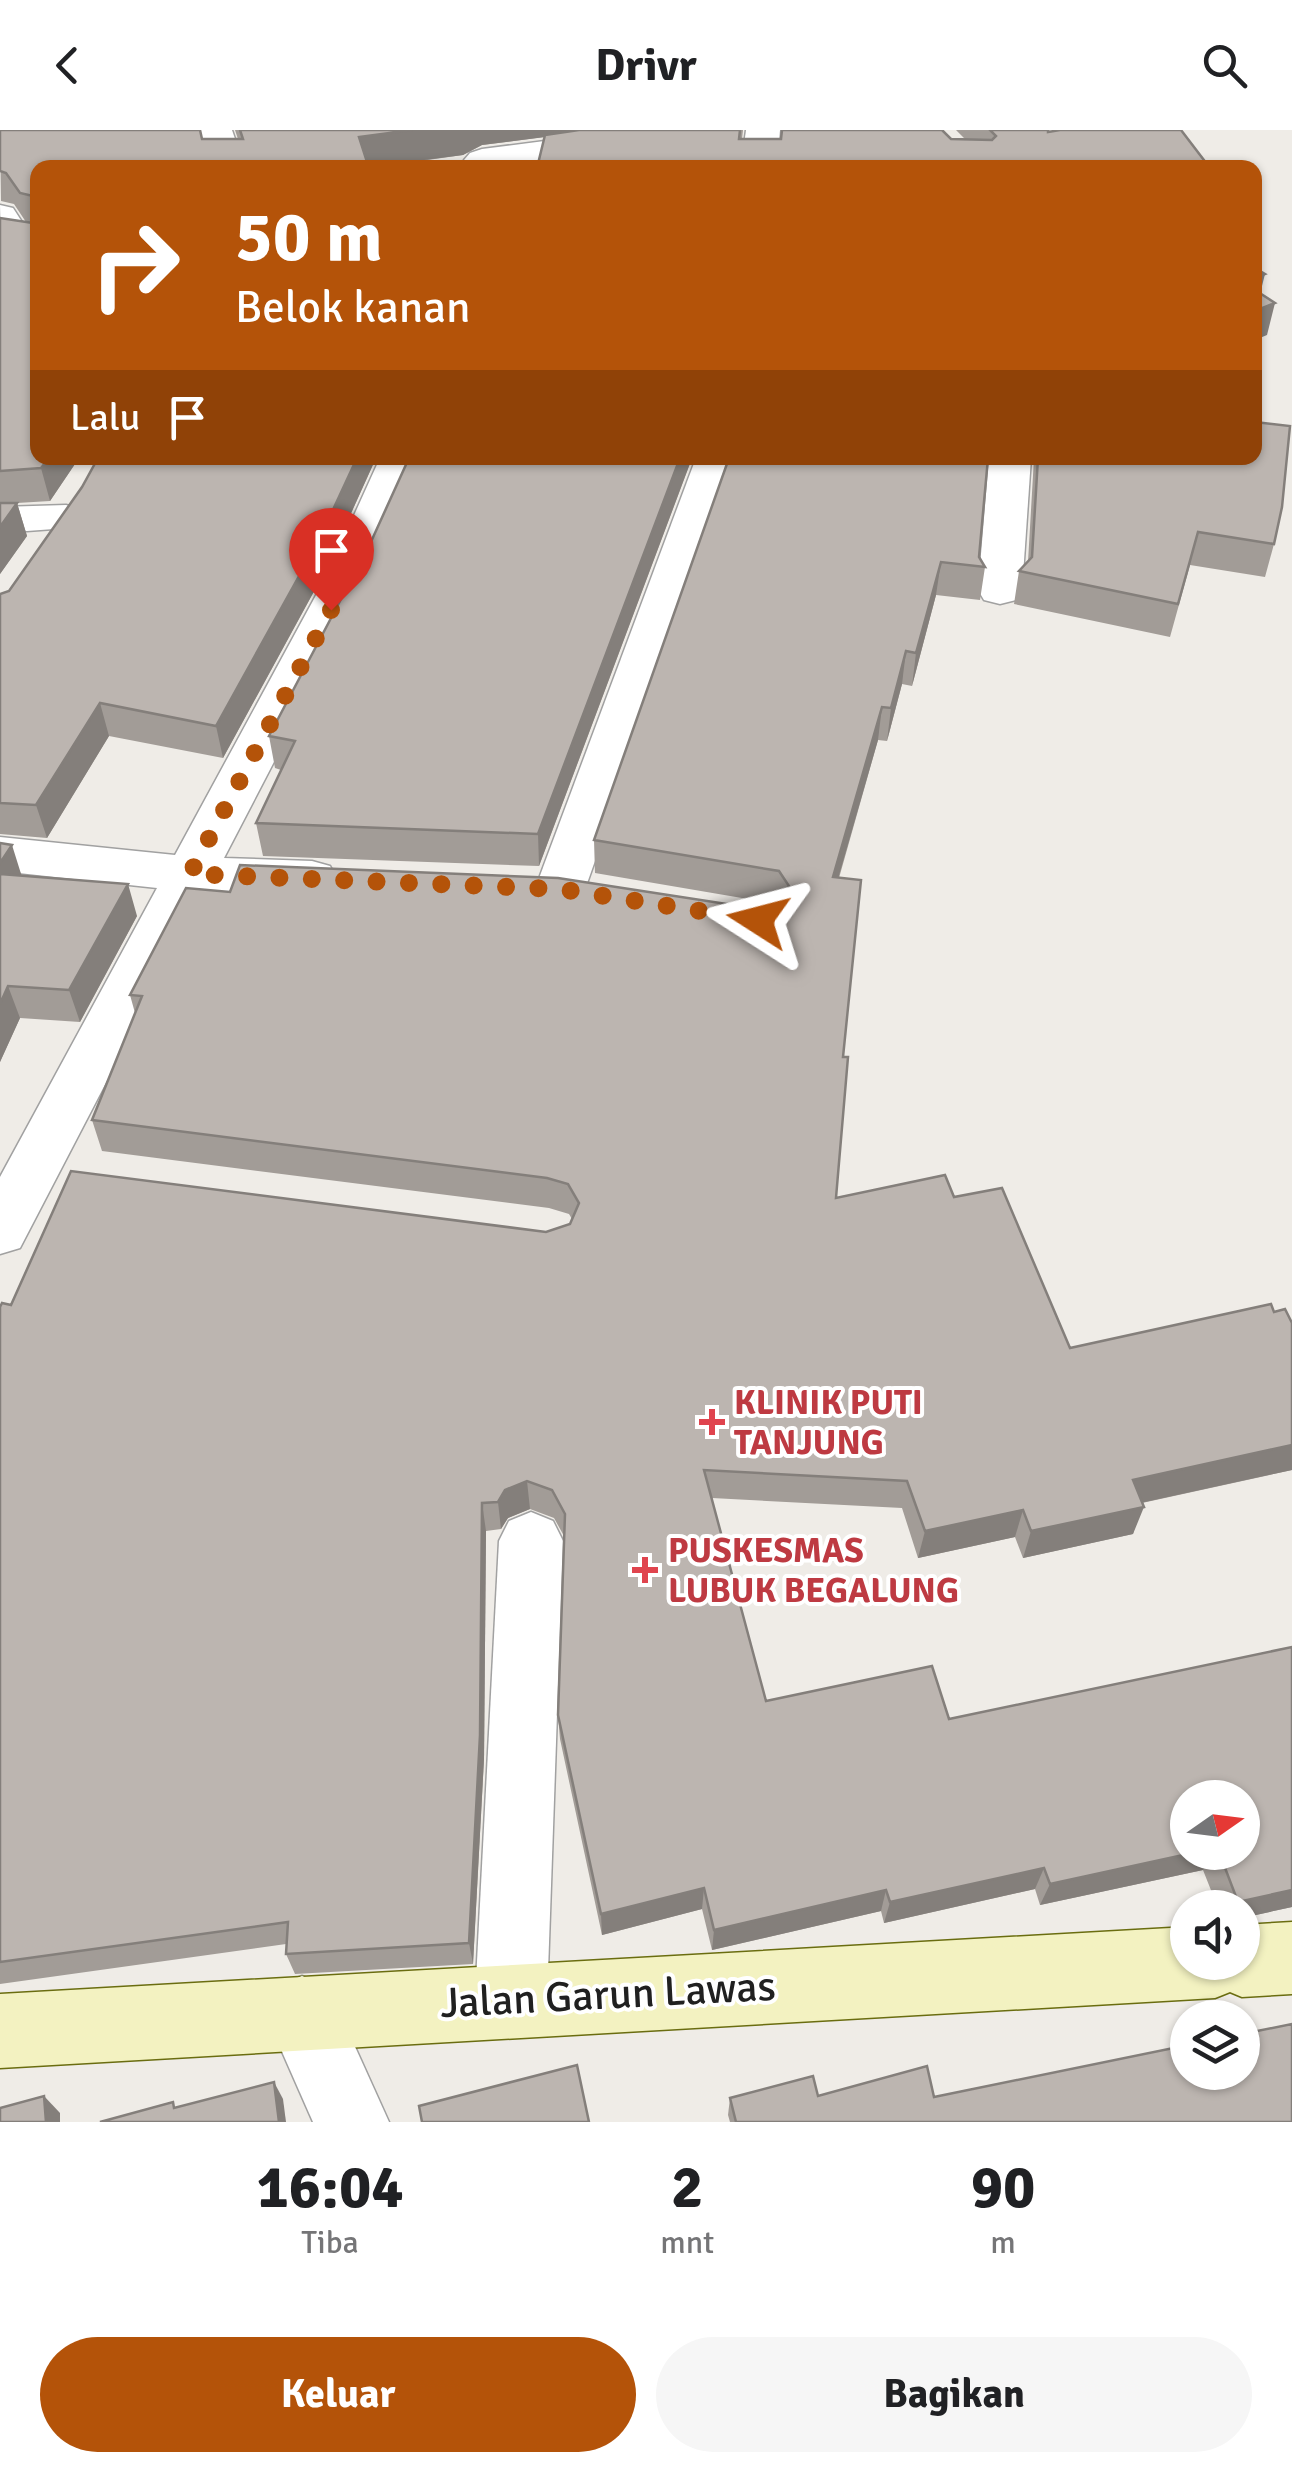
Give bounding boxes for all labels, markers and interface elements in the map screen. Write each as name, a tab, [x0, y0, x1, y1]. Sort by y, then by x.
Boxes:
icon: back	[40, 38, 95, 93]
text: Drivr	[595, 38, 697, 93]
icon: search	[1197, 38, 1252, 93]
text: 50 m	[235, 194, 383, 280]
icon: right	[70, 200, 200, 330]
text: Belok kanan	[235, 280, 471, 335]
icon: arrive	[160, 390, 215, 445]
text: Lalu	[70, 394, 140, 441]
pin	[289, 508, 374, 611]
icon: arrive	[304, 523, 359, 578]
position arrow	[706, 868, 810, 972]
place label: KLINIK PUTI TANJUNG	[734, 1381, 923, 1464]
marker: KLINIK PUTI TANJUNG	[699, 1409, 725, 1435]
place label: PUSKESMAS LUBUK BEGALUNG	[668, 1529, 959, 1612]
marker: PUSKESMAS LUBUK BEGALUNG	[632, 1557, 658, 1583]
north arrow	[1170, 1780, 1260, 1870]
map controls	[1170, 1780, 1260, 2090]
button: sound	[1170, 1890, 1260, 1980]
street label: Jalan Garun Lawas	[439, 1961, 777, 2029]
button: layers	[1170, 2000, 1260, 2090]
text: 16:04	[256, 2151, 404, 2225]
text: 2	[671, 2151, 703, 2225]
text: 90	[971, 2151, 1036, 2225]
text: Tiba	[301, 2223, 359, 2262]
text: mnt	[660, 2223, 714, 2262]
text: m	[990, 2223, 1016, 2262]
button: Keluar	[40, 2337, 636, 2452]
button: Bagikan	[656, 2337, 1252, 2452]

